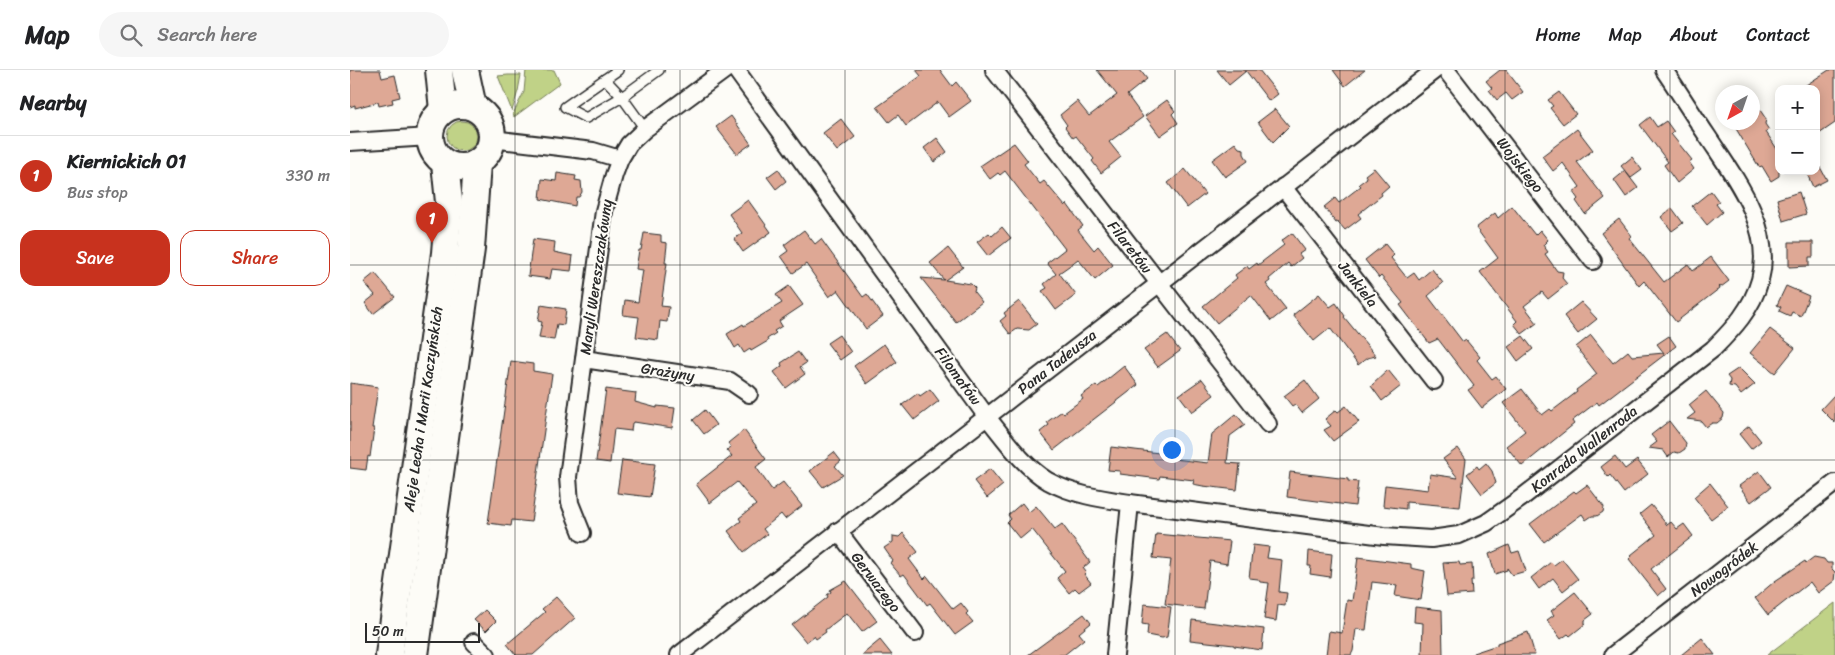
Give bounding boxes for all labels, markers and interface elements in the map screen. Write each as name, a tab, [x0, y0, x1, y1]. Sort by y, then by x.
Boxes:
search box	[99, 12, 449, 57]
text: Map	[25, 14, 69, 56]
text: Search here	[157, 18, 257, 51]
text: Home	[1536, 19, 1581, 51]
text: Map	[1609, 19, 1642, 51]
text: About	[1670, 19, 1718, 51]
text: Contact	[1746, 19, 1810, 51]
icon: search	[117, 21, 145, 49]
text: Nearby	[20, 84, 86, 122]
north arrow	[1715, 85, 1760, 130]
map controls	[1775, 85, 1820, 175]
button: +	[1775, 85, 1820, 130]
button: −	[1775, 130, 1820, 175]
street label: Wojskiego	[1490, 131, 1551, 199]
text: Kiernickich 01	[67, 145, 186, 178]
text: 1	[33, 161, 39, 190]
text: 330 m	[286, 161, 330, 190]
text: Bus stop	[67, 178, 128, 207]
street label: Maryli Wereszczakówny	[572, 197, 620, 356]
pin: 1	[416, 202, 448, 243]
street label: Filaretów	[1101, 215, 1160, 280]
button: Save	[20, 230, 170, 286]
button: Share	[180, 230, 330, 286]
street label: Jankiela	[1331, 254, 1385, 314]
street label: Aleje Lecha i Marii Kaczyńskich	[396, 305, 450, 514]
street label: Pana Tadeusza	[1012, 322, 1103, 401]
street label: Filomatów	[928, 341, 989, 411]
street label: Grażyny	[639, 355, 697, 389]
street label: Konrada Wallenroda	[1525, 398, 1644, 499]
your location	[1159, 437, 1185, 463]
street label: Nowogródek	[1684, 534, 1764, 604]
street label: Gerwazego	[844, 546, 908, 618]
text: 50 m	[372, 619, 404, 644]
scale bar	[365, 620, 480, 643]

